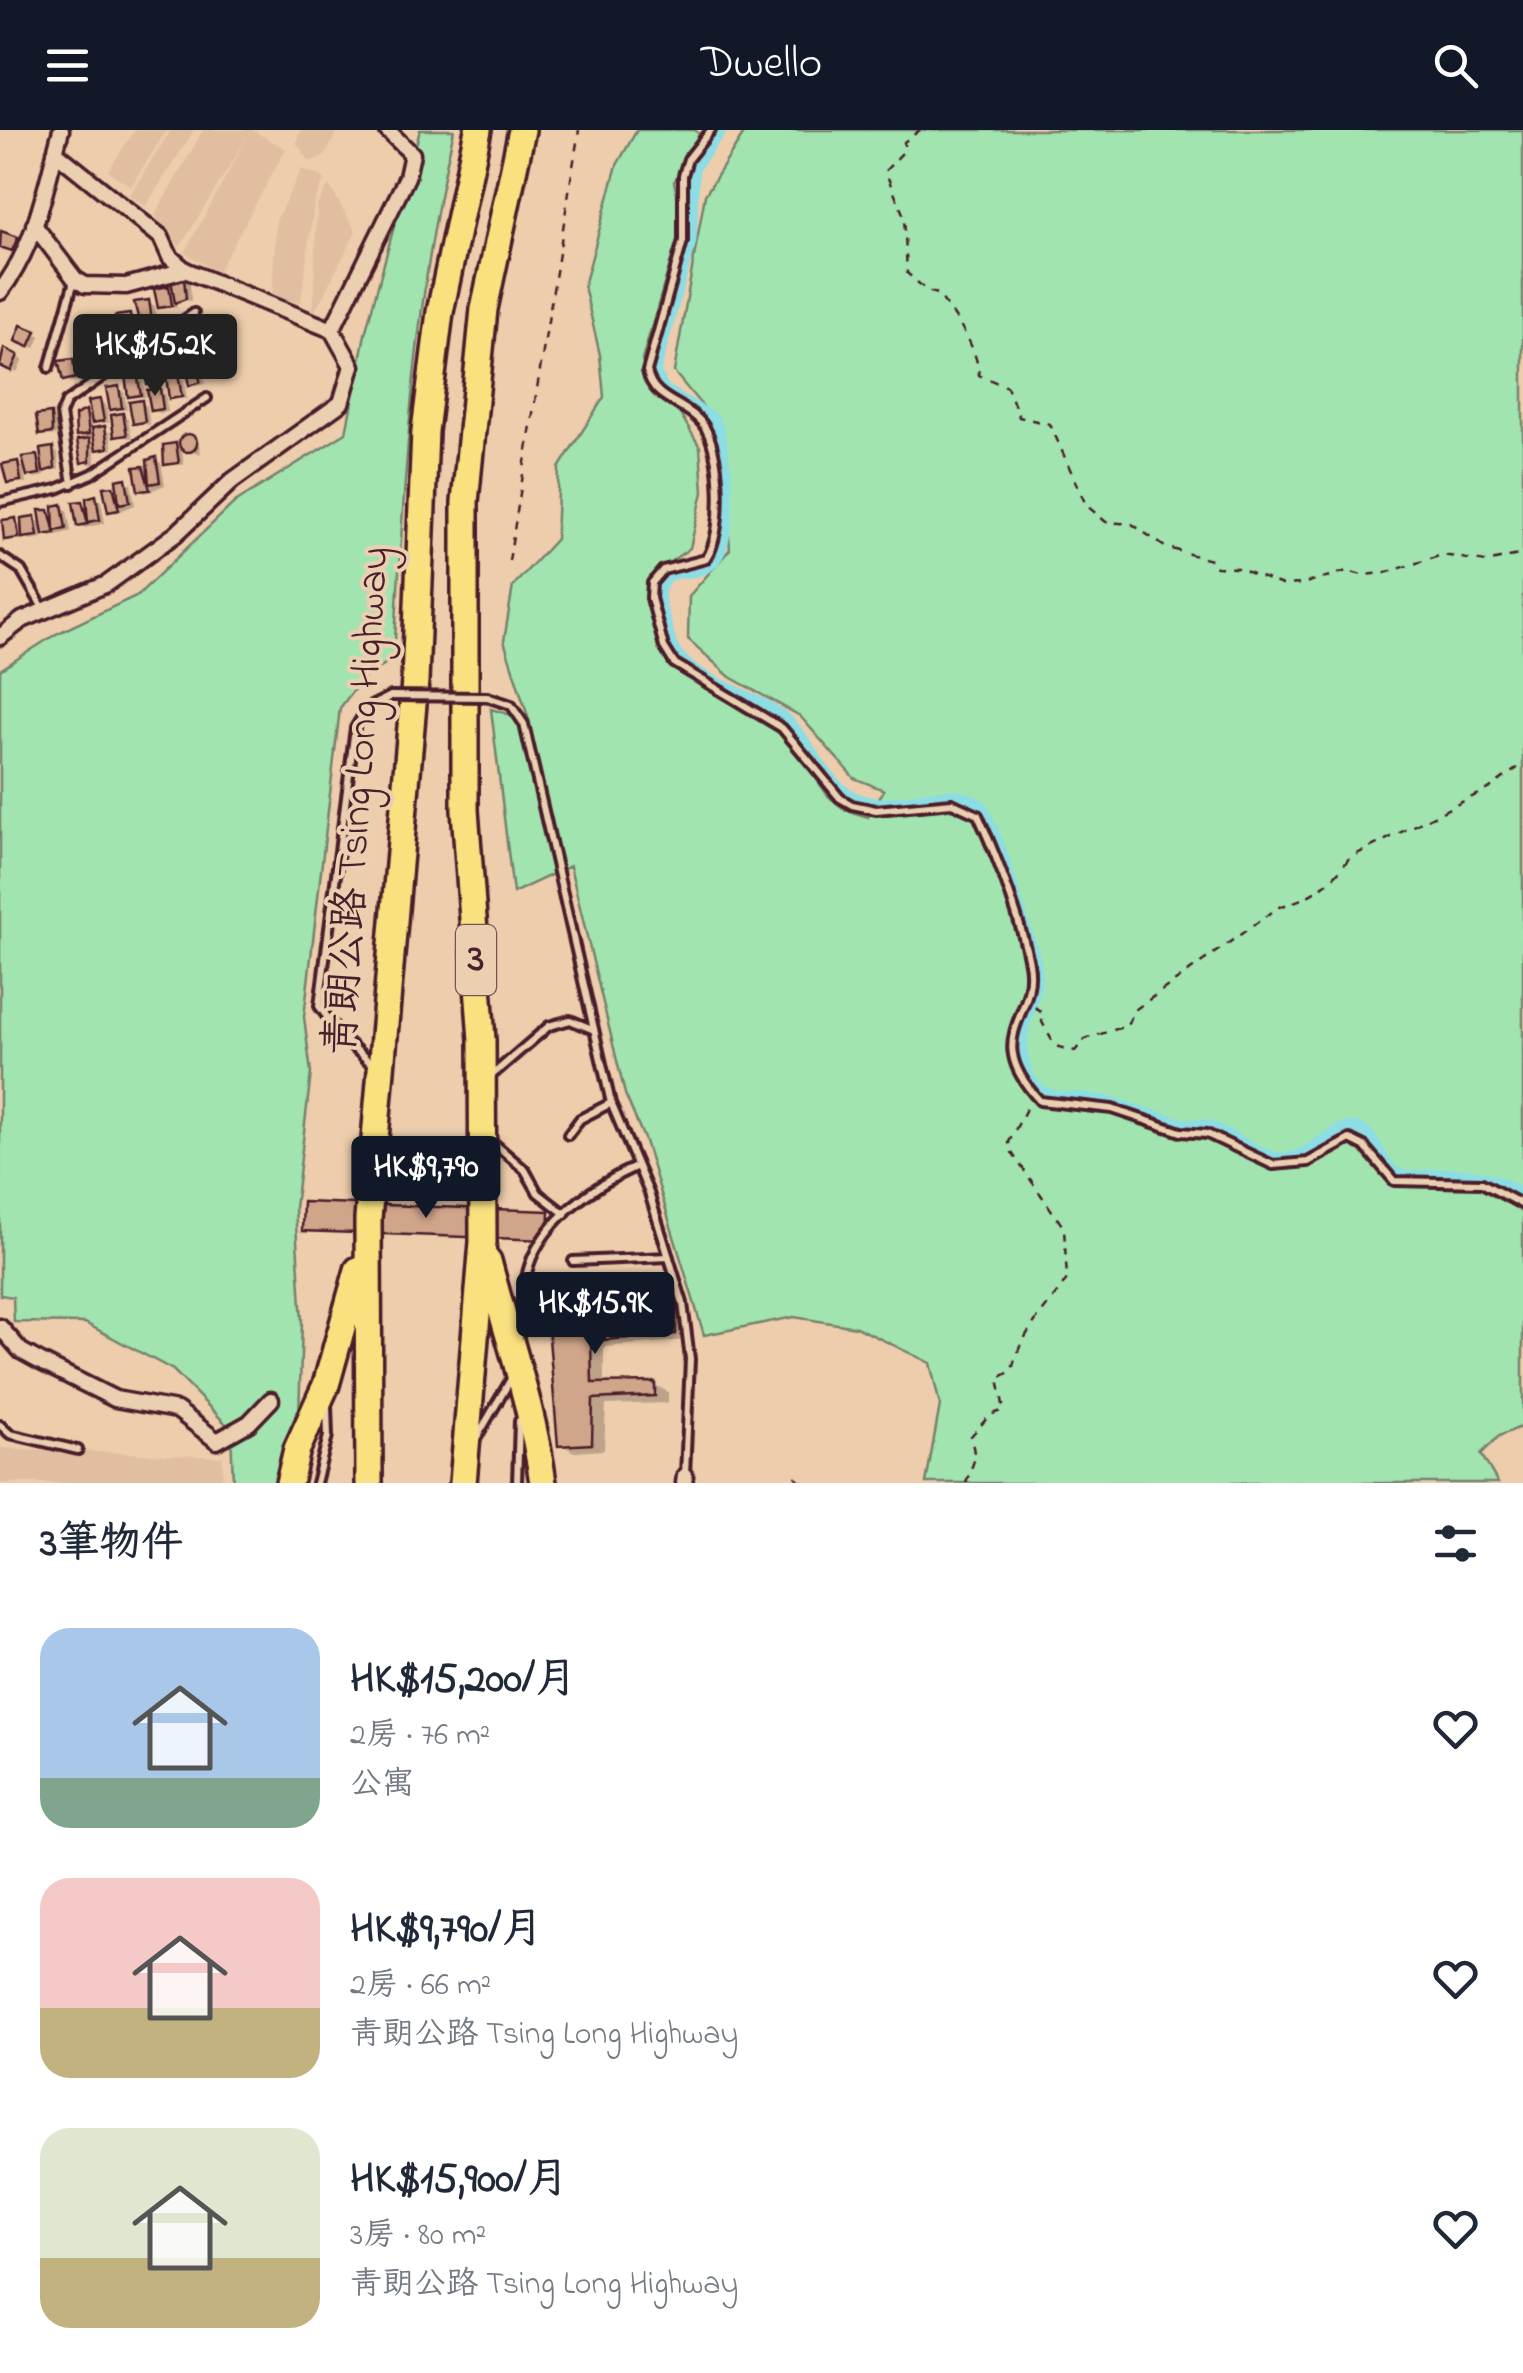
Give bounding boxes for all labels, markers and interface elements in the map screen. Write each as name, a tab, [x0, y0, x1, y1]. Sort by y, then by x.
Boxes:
text: Dwello	[701, 32, 822, 98]
icon: menu	[40, 38, 95, 93]
icon: search	[1428, 38, 1483, 93]
pin: HK$15.2K	[52, 314, 258, 399]
text: HK$15.2K	[95, 323, 215, 370]
street label: 青朗公路 Tsing Long Highway	[311, 545, 407, 1057]
road number: 3	[456, 925, 496, 995]
pin: HK$9,790	[323, 1136, 529, 1221]
text: HK$9,790	[373, 1145, 479, 1192]
pin: HK$15.9K	[492, 1272, 698, 1357]
text: HK$15.9K	[538, 1281, 652, 1328]
text: 3筆物件	[40, 1514, 183, 1575]
icon: filters	[1428, 1516, 1483, 1571]
text: HK$15,200/月	[350, 1650, 577, 1711]
icon: home	[120, 1668, 240, 1788]
icon: heart	[1428, 1701, 1483, 1756]
text: 2房 · 76 m²	[350, 1713, 490, 1760]
text: 公寓	[350, 1762, 414, 1809]
text: HK$9,790/月	[350, 1900, 543, 1961]
icon: home	[120, 1918, 240, 2038]
icon: heart	[1428, 1951, 1483, 2006]
text: 2房 · 66 m²	[350, 1963, 491, 2010]
text: 青朗公路 Tsing Long Highway	[350, 2012, 738, 2059]
text: HK$15,900/月	[350, 2150, 569, 2211]
icon: home	[120, 2168, 240, 2288]
icon: heart	[1428, 2201, 1483, 2256]
text: 3房 · 80 m²	[350, 2213, 486, 2260]
text: 青朗公路 Tsing Long Highway	[350, 2262, 738, 2309]

